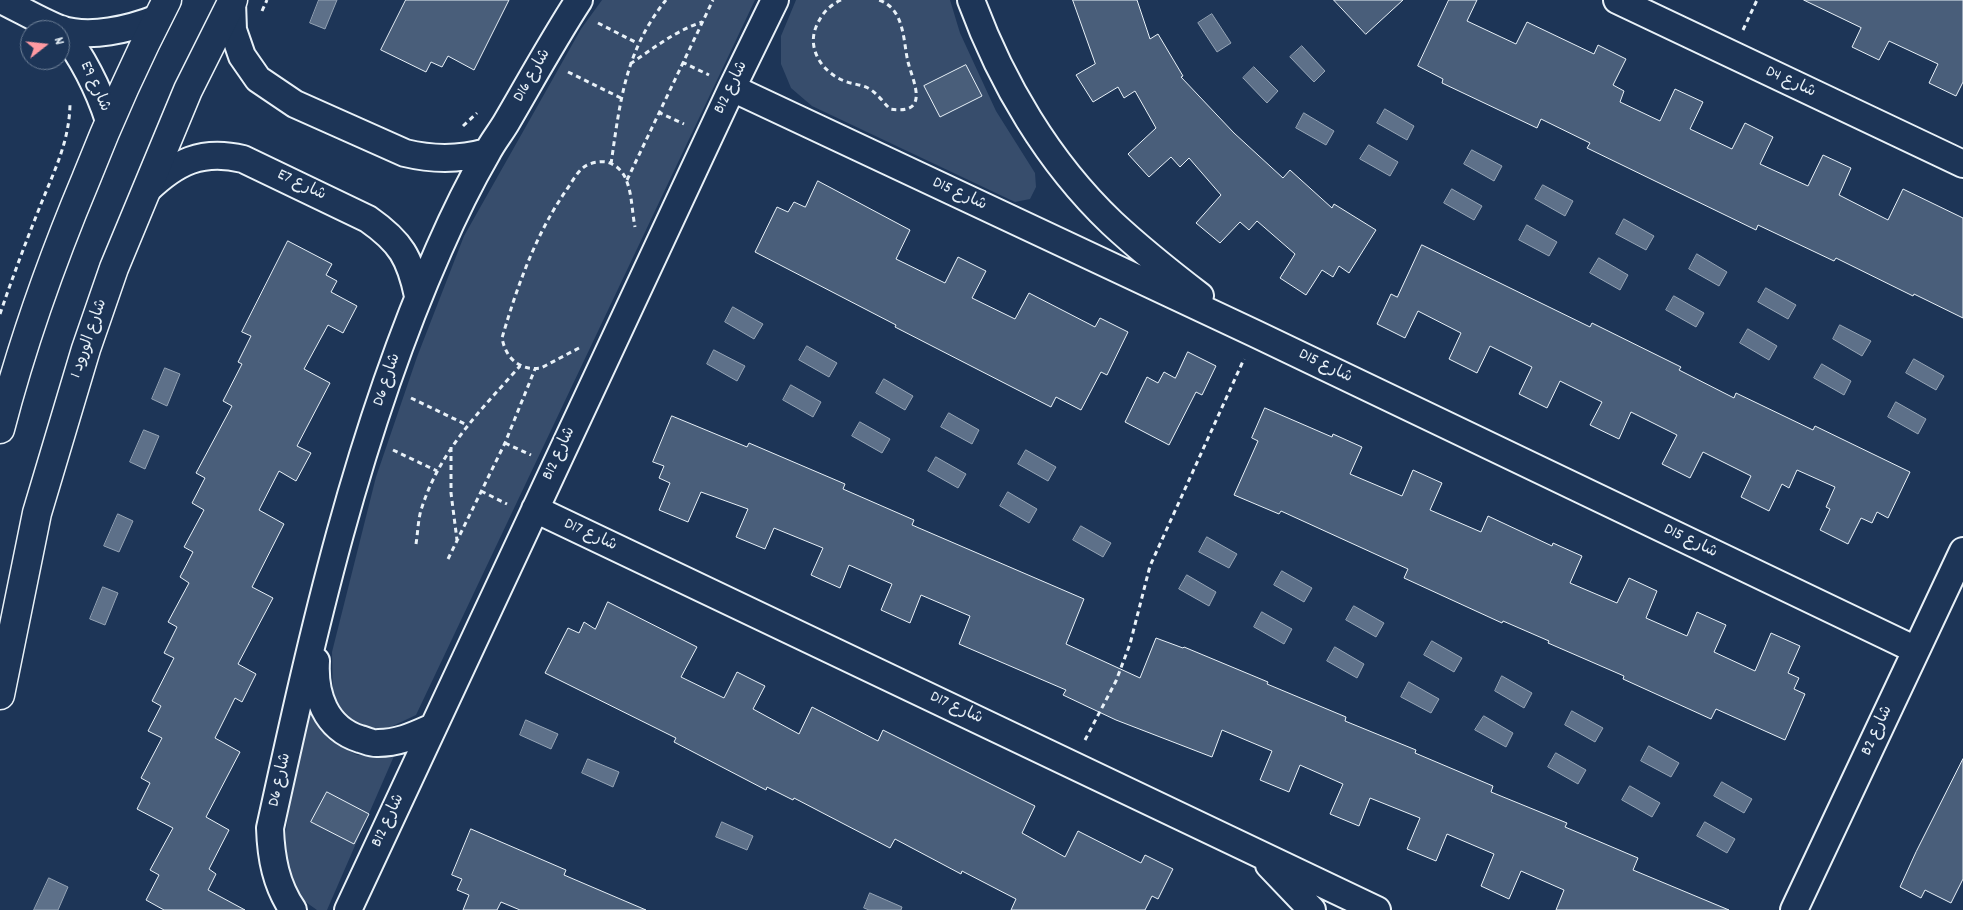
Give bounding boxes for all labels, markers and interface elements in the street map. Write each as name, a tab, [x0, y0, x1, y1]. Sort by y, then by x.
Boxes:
north arrow	[20, 20, 70, 70]
text: N	[48, 35, 69, 47]
street label: D16 شارع	[510, 46, 556, 106]
street label: B12 شارع	[711, 58, 753, 118]
street label: E9 شارع	[74, 59, 114, 115]
street label: D4 شارع	[1762, 63, 1818, 103]
street label: E7 شارع	[274, 166, 328, 206]
street label: D15 شارع	[929, 174, 989, 216]
street label: شارع الورود 1	[68, 297, 112, 381]
street label: D15 شارع	[1295, 346, 1355, 388]
street label: D6 شارع	[370, 351, 406, 409]
street label: B12 شارع	[539, 424, 581, 484]
street label: D17 شارع	[560, 515, 620, 557]
street label: D15 شارع	[1660, 521, 1720, 563]
street label: D17 شارع	[926, 688, 986, 730]
street label: B2 شارع	[1858, 703, 1898, 759]
street label: D6 شارع	[266, 751, 296, 809]
street label: B12 شارع	[368, 791, 410, 851]

